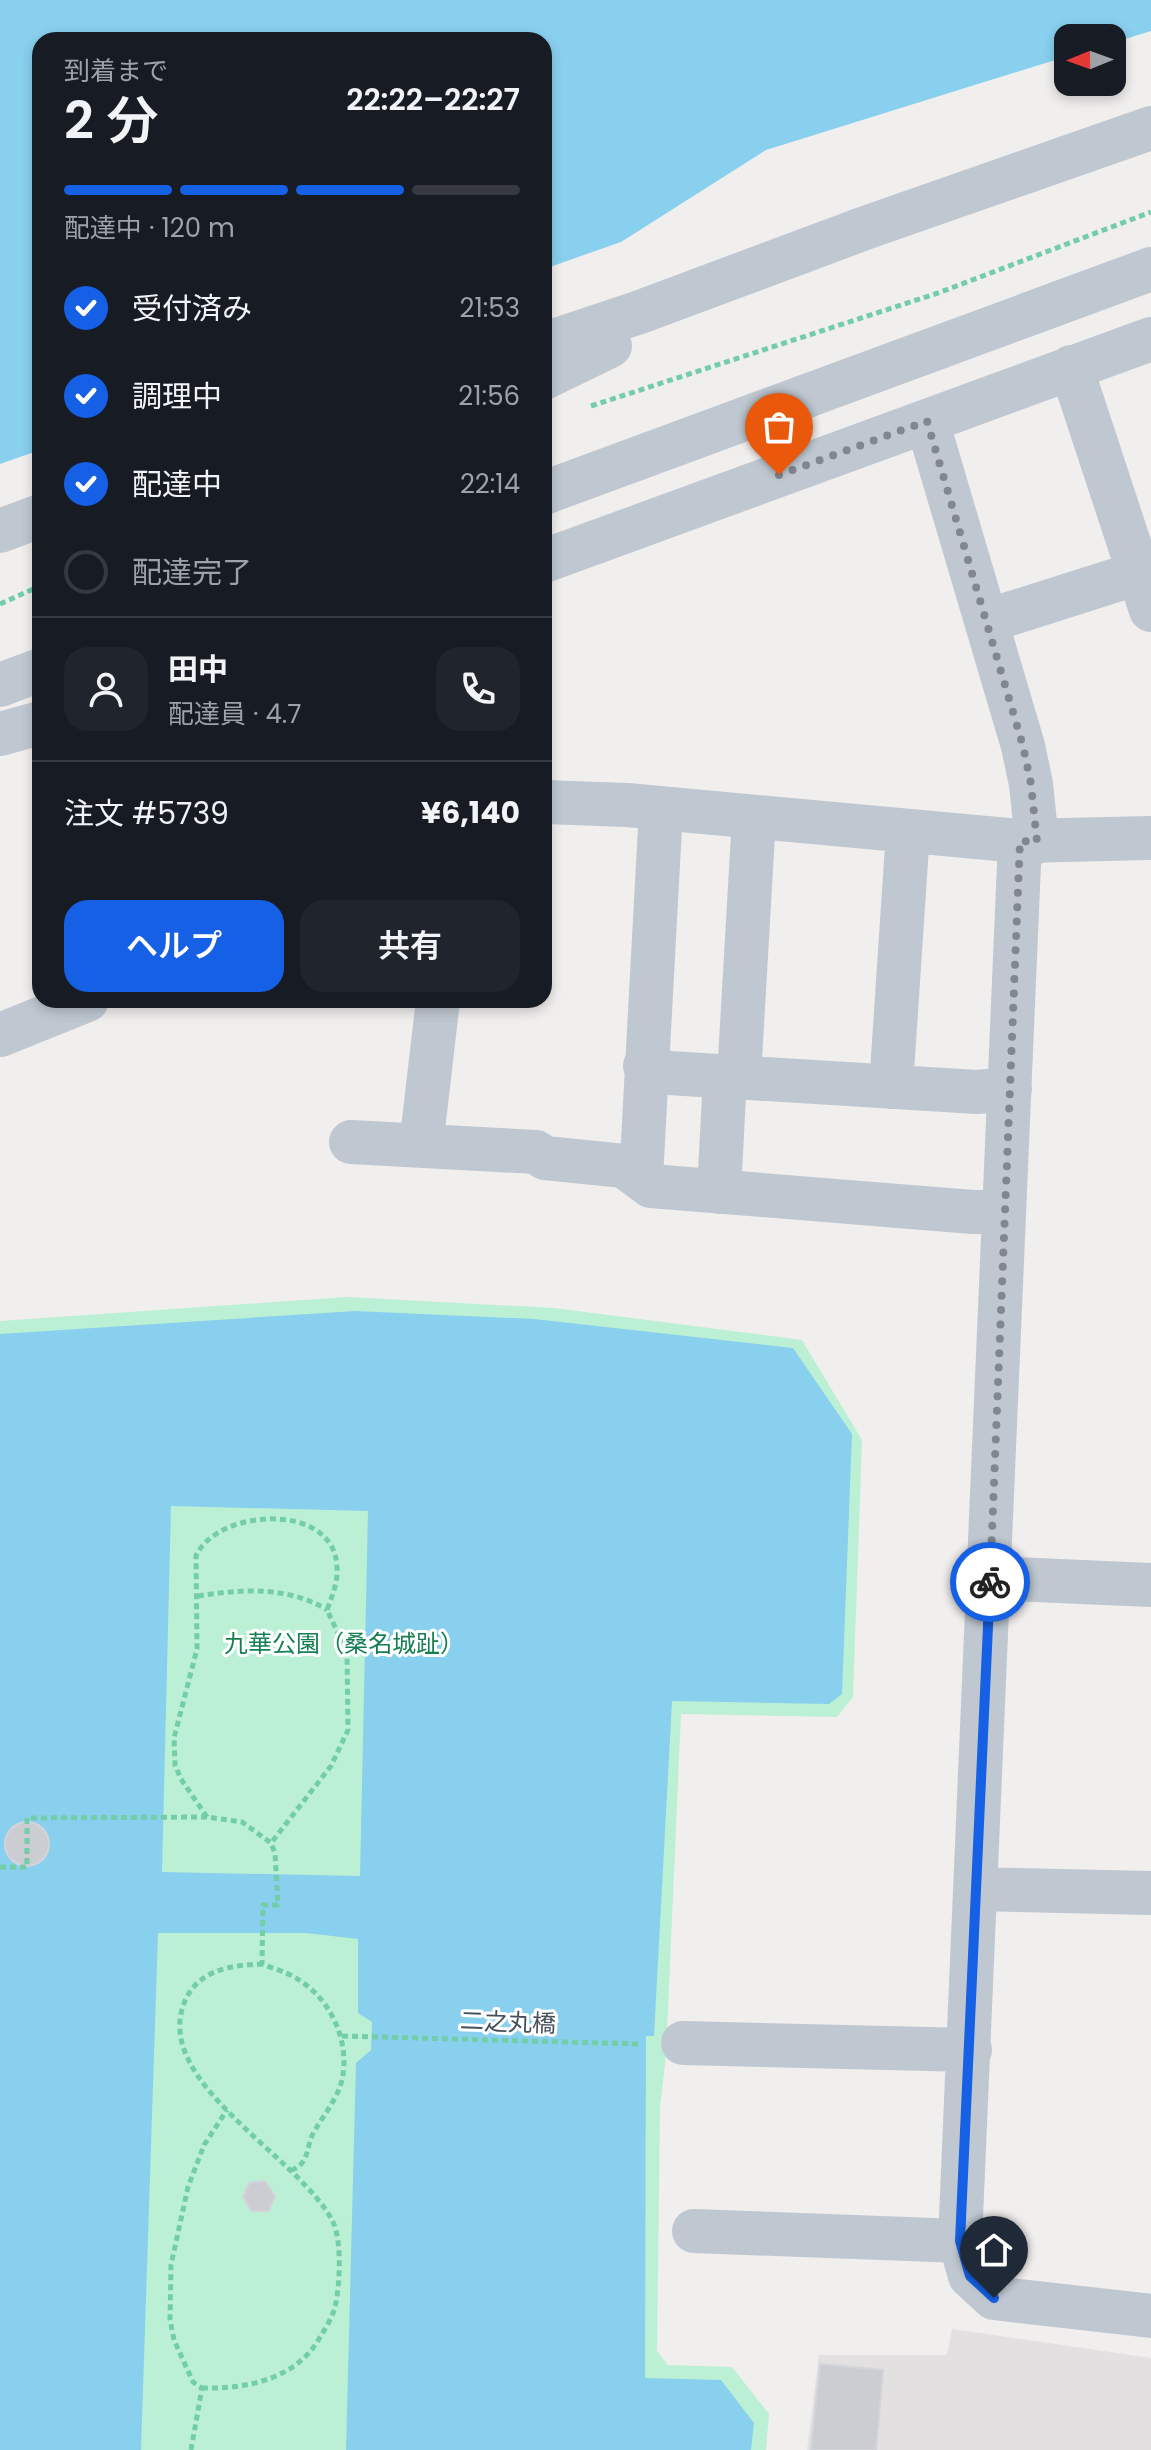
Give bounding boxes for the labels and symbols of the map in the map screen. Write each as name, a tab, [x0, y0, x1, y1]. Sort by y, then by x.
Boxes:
north arrow	[1054, 24, 1126, 96]
pin	[745, 393, 813, 475]
courier	[950, 1542, 1030, 1622]
park label: 九華公園（桑名城趾）	[224, 1627, 464, 1660]
street label: 二之丸橋	[459, 2004, 557, 2040]
pin	[960, 2216, 1028, 2298]

